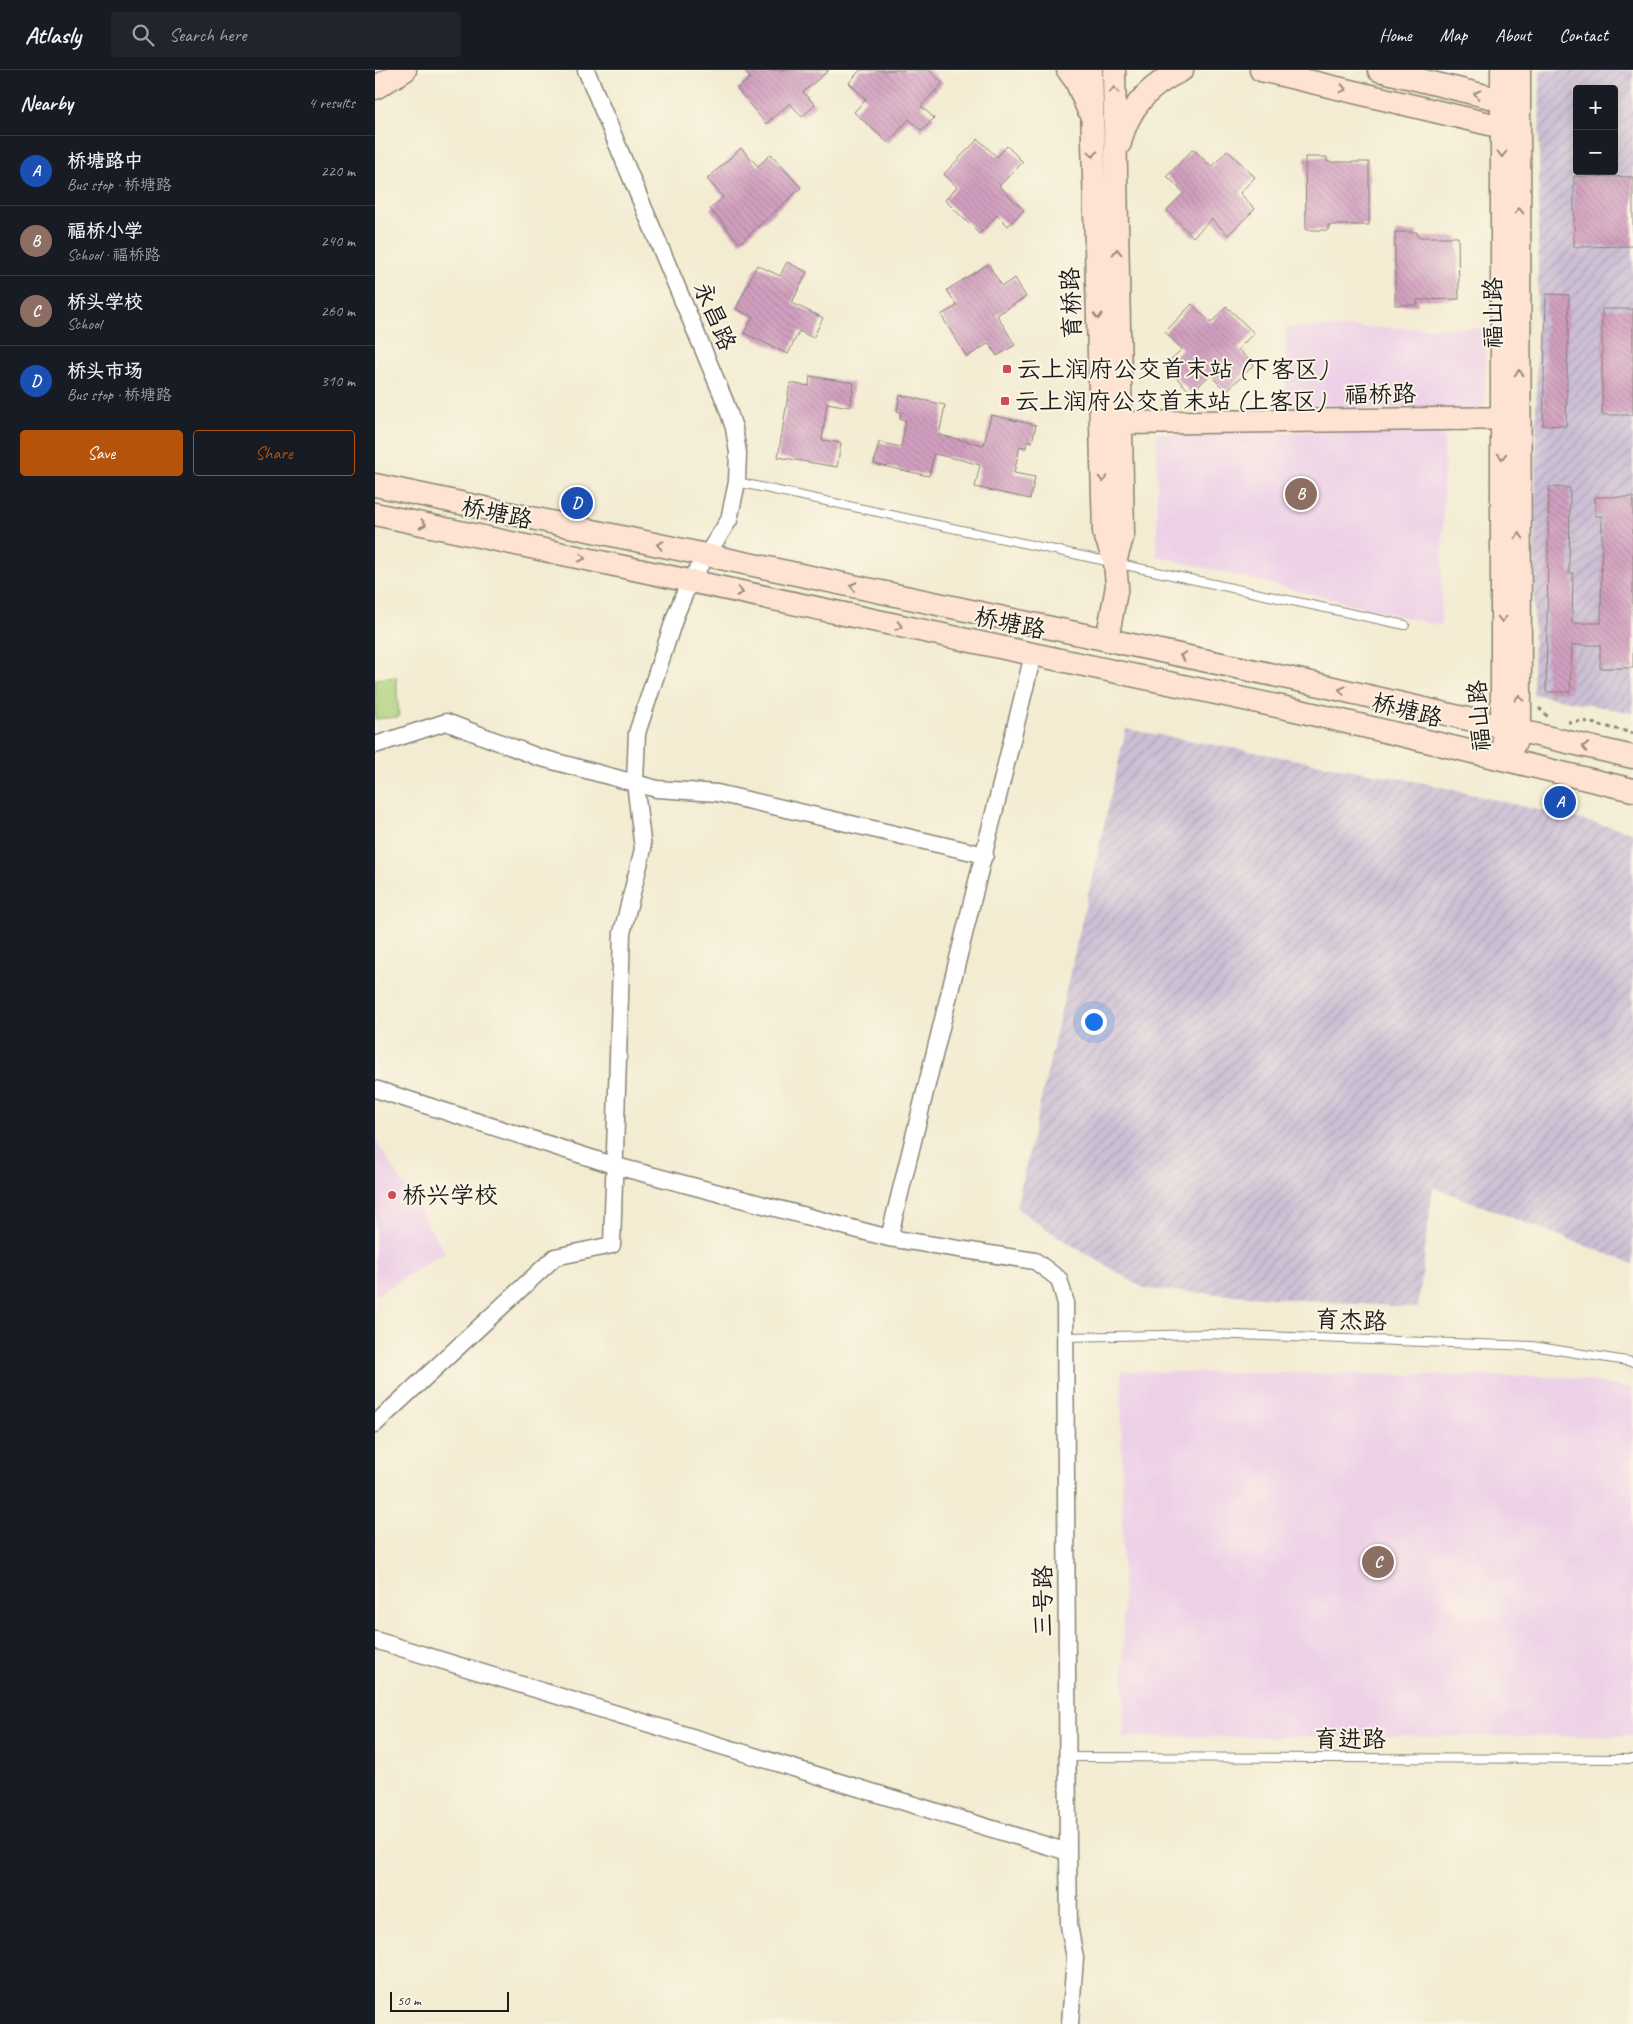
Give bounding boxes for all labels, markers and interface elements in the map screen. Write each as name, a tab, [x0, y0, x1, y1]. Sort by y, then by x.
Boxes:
search box	[111, 12, 461, 57]
text: Atlasly	[25, 20, 81, 50]
icon: search	[129, 21, 157, 49]
text: Search here	[169, 23, 246, 47]
text: Home	[1379, 24, 1412, 46]
text: Map	[1440, 24, 1467, 46]
text: About	[1495, 24, 1531, 46]
text: Contact	[1559, 24, 1608, 46]
one-way arrow	[1338, 83, 1347, 94]
map controls	[1573, 85, 1618, 175]
button: +	[1573, 85, 1618, 130]
one-way arrow	[1109, 86, 1119, 94]
one-way arrow	[1473, 89, 1482, 100]
text: Nearby	[20, 90, 73, 116]
text: 4 results	[308, 93, 355, 113]
button: −	[1573, 130, 1618, 175]
text: 桥塘路中	[67, 149, 143, 173]
one-way arrow	[1088, 150, 1098, 158]
one-way arrow	[1497, 150, 1507, 158]
text: A	[32, 161, 40, 181]
text: 220 m	[321, 161, 355, 181]
text: Bus stop · 桥塘路	[67, 175, 172, 195]
one-way arrow	[1514, 206, 1524, 214]
text: 福桥小学	[67, 219, 143, 243]
text: B	[32, 231, 40, 251]
text: 240 m	[321, 231, 355, 251]
text: School · 福桥路	[67, 245, 160, 265]
one-way arrow	[1112, 248, 1123, 256]
street label: 育桥路	[1055, 266, 1087, 340]
street label: 永昌路	[687, 277, 743, 355]
street label: 福山路	[1478, 277, 1508, 349]
text: 桥头学校	[67, 290, 143, 314]
text: C	[32, 301, 40, 321]
text: 260 m	[321, 301, 355, 321]
one-way arrow	[1093, 312, 1103, 320]
text: School	[67, 314, 101, 334]
place label: 云上润府公交首末站 (下客区)	[1017, 354, 1328, 384]
text: 桥头市场	[67, 359, 143, 383]
marker: 云上润府公交首末站 (下客区)	[1001, 363, 1013, 375]
one-way arrow	[1514, 369, 1524, 376]
text: D	[31, 371, 41, 391]
text: 310 m	[321, 371, 355, 391]
street label: 福桥路	[1344, 378, 1416, 410]
text: Bus stop · 桥塘路	[67, 385, 172, 405]
place label: 云上润府公交首末站 (上客区)	[1015, 386, 1326, 416]
marker: 云上润府公交首末站 (上客区)	[999, 395, 1011, 407]
button: Save	[20, 430, 183, 476]
button: Share	[193, 430, 355, 476]
one-way arrow	[1497, 452, 1507, 460]
one-way arrow	[1098, 475, 1108, 483]
pin: B	[1285, 475, 1317, 513]
pin: D	[561, 484, 593, 522]
street label: 桥塘路	[459, 491, 535, 535]
one-way arrow	[418, 518, 427, 529]
one-way arrow	[1514, 531, 1524, 539]
one-way arrow	[656, 541, 664, 551]
one-way arrow	[577, 552, 586, 563]
one-way arrow	[848, 581, 857, 592]
one-way arrow	[736, 586, 745, 597]
street label: 桥塘路	[972, 601, 1048, 645]
one-way arrow	[1497, 615, 1507, 623]
one-way arrow	[895, 620, 904, 631]
one-way arrow	[1179, 651, 1188, 661]
street label: 福山路	[1462, 679, 1496, 753]
one-way arrow	[1337, 685, 1346, 696]
street label: 桥塘路	[1368, 687, 1446, 733]
one-way arrow	[1514, 694, 1524, 702]
one-way arrow	[1581, 742, 1590, 752]
pin: A	[1544, 783, 1576, 821]
your location	[1081, 1009, 1107, 1035]
place label: 桥兴学校	[402, 1180, 498, 1210]
marker: 桥兴学校	[386, 1189, 398, 1201]
street label: 育杰路	[1314, 1304, 1388, 1336]
pin: C	[1362, 1543, 1394, 1581]
street label: 三号路	[1028, 1565, 1058, 1637]
street label: 育进路	[1314, 1724, 1386, 1754]
scale bar	[390, 1989, 509, 2012]
text: 50 m	[397, 1992, 421, 2009]

